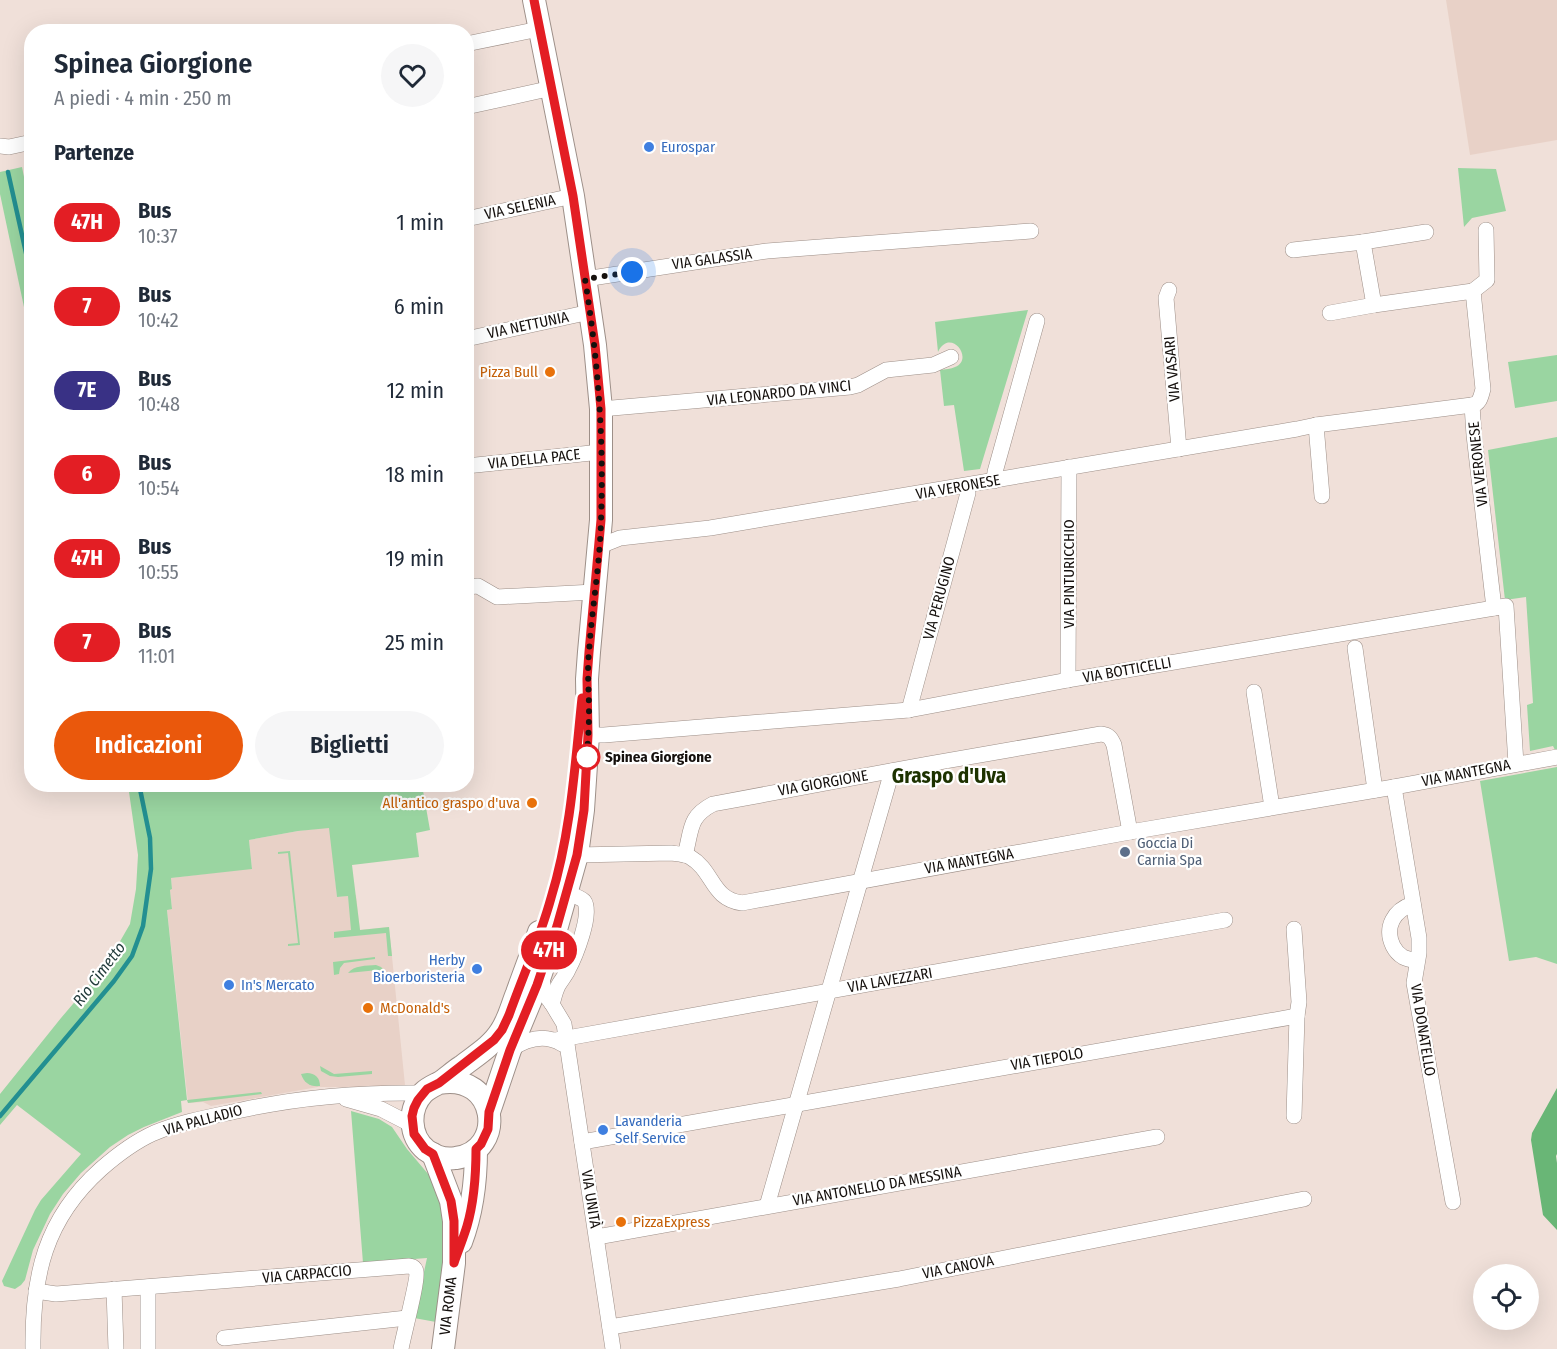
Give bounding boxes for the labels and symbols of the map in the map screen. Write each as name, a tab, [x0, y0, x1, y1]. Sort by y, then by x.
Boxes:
place label: Eurospar	[661, 138, 716, 156]
marker: Eurospar	[642, 140, 656, 154]
street label: VIA SELENIA	[483, 191, 557, 223]
street label: VIA GALASSIA	[671, 244, 753, 274]
your location	[617, 257, 647, 287]
street label: VIA NETTUNIA	[486, 308, 570, 342]
street label: VIA VASARI	[1160, 336, 1184, 402]
place label: Pizza Bull	[480, 363, 538, 381]
marker: Pizza Bull	[543, 365, 557, 379]
street label: VIA LEONARDO DA VINCI	[706, 376, 852, 410]
street label: VIA VERONESE	[1465, 421, 1491, 507]
street label: VIA DELLA PACE	[487, 445, 581, 473]
street label: VIA VERONESE	[914, 471, 1002, 503]
street label: VIA PINTURICCHIO	[1060, 519, 1078, 629]
street label: VIA PERUGINO	[919, 554, 959, 642]
street label: VIA BOTTICELLI	[1081, 653, 1173, 687]
marker: Spinea Giorgione	[574, 744, 600, 770]
place label: Spinea Giorgione	[605, 748, 712, 766]
street label: VIA MANTEGNA	[1420, 756, 1512, 790]
district label: Graspo d'Uva	[892, 763, 1006, 789]
street label: VIA GIORGIONE	[777, 766, 869, 800]
place label: All'antico graspo d'uva	[383, 794, 520, 812]
marker: All'antico graspo d'uva	[525, 796, 539, 810]
place label: Goccia Di Carnia Spa	[1137, 834, 1202, 869]
street label: VIA MANTEGNA	[923, 844, 1015, 878]
marker: Goccia Di Carnia Spa	[1118, 845, 1132, 859]
line badge: 47H	[514, 930, 584, 970]
water label: Rio Cimetto	[69, 938, 129, 1010]
place label: Herby Bioerboristeria	[373, 951, 465, 986]
marker: Herby Bioerboristeria	[470, 962, 484, 976]
street label: VIA LAVEZZARI	[846, 964, 934, 996]
place label: In's Mercato	[241, 976, 315, 994]
marker: In's Mercato	[222, 978, 236, 992]
street label: VIA DONATELLO	[1407, 982, 1439, 1078]
place label: McDonald's	[380, 999, 450, 1017]
marker: McDonald's	[361, 1001, 375, 1015]
street label: VIA TIEPOLO	[1009, 1044, 1085, 1074]
street label: VIA PALLADIO	[162, 1101, 244, 1139]
place label: Lavanderia Self Service	[615, 1112, 686, 1147]
marker: Lavanderia Self Service	[596, 1123, 610, 1137]
street label: VIA ANTONELLO DA MESSINA	[791, 1162, 963, 1210]
street label: VIA UNITÀ	[578, 1168, 605, 1230]
place label: PizzaExpress	[633, 1213, 710, 1231]
marker: PizzaExpress	[614, 1215, 628, 1229]
street label: VIA CANOVA	[921, 1251, 995, 1283]
street label: VIA CARPACCIO	[262, 1261, 352, 1287]
street label: VIA ROMA	[435, 1276, 461, 1336]

